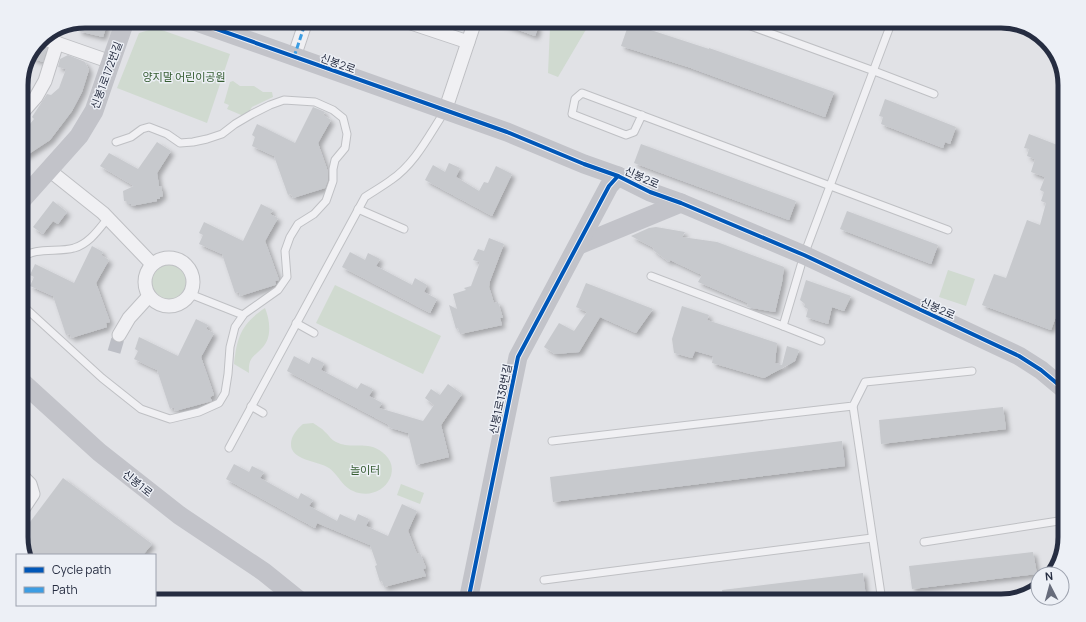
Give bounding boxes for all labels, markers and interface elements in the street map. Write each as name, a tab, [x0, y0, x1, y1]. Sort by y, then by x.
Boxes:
street label: 신봉1로172번길	[87, 39, 125, 111]
street label: 신봉2로	[318, 50, 358, 76]
park label: 양지말 어린이공원	[142, 69, 226, 84]
street label: 신봉2로	[622, 163, 662, 191]
street label: 신봉2로	[918, 294, 958, 322]
street label: 신봉1로138번길	[485, 362, 515, 436]
park label: 놀이터	[350, 462, 380, 477]
street label: 신봉1로	[120, 466, 156, 500]
legend	[16, 554, 156, 606]
text: Cycle path	[52, 561, 111, 578]
north arrow	[1030, 566, 1070, 606]
text: N	[1044, 568, 1054, 583]
text: Path	[52, 581, 78, 598]

